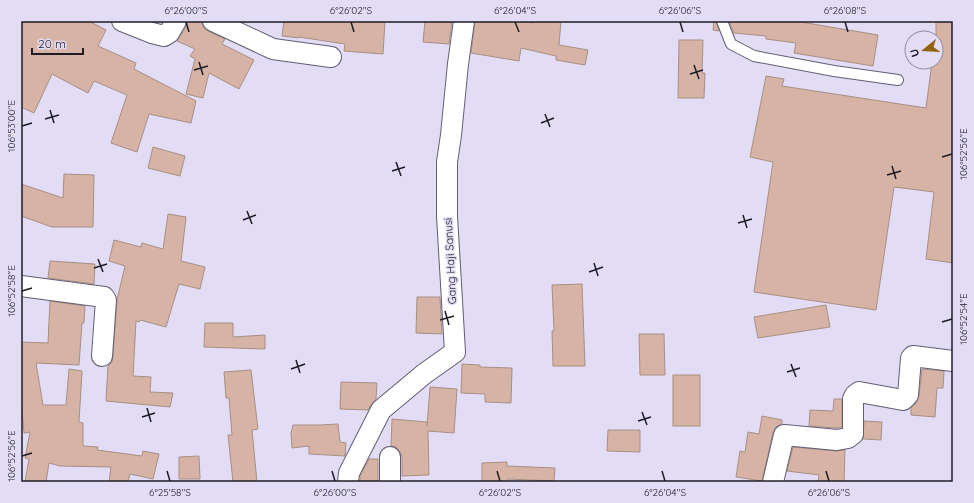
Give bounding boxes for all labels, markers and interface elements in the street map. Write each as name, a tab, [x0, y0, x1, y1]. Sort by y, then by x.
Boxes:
text: 6°26'00"S	[165, 4, 208, 17]
text: 6°26'02"S	[330, 4, 373, 17]
text: 6°26'04"S	[494, 4, 536, 17]
text: 6°26'06"S	[659, 4, 702, 17]
text: 6°26'08"S	[824, 4, 867, 17]
scale bar	[32, 30, 83, 56]
north arrow	[904, 30, 944, 70]
text: 20 m	[38, 36, 66, 51]
text: U	[907, 47, 922, 59]
text: 106°53'00"E	[5, 99, 18, 152]
text: 106°52'56"E	[957, 128, 970, 180]
street label: Gang Haji Sanusi	[441, 217, 459, 305]
text: 106°52'58"E	[5, 265, 18, 317]
text: 106°52'54"E	[957, 293, 970, 345]
text: 106°52'56"E	[5, 430, 18, 482]
text: 6°25'58"S	[149, 486, 191, 499]
text: 6°26'00"S	[314, 486, 357, 499]
text: 6°26'02"S	[479, 486, 522, 499]
text: 6°26'04"S	[644, 486, 686, 499]
text: 6°26'06"S	[808, 486, 851, 499]

